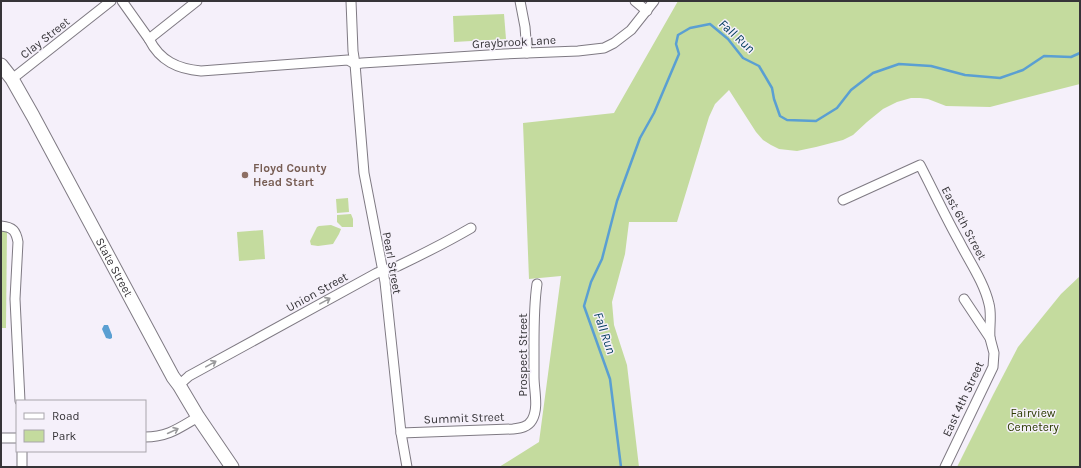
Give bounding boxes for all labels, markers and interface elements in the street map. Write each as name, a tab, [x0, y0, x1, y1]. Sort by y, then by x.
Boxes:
street label: Clay Street	[18, 14, 73, 62]
water label: Fall Run	[716, 16, 758, 56]
street label: Graybrook Lane	[472, 33, 556, 51]
place label: Floyd County Head Start	[253, 161, 327, 189]
marker: Floyd County Head Start	[240, 170, 250, 180]
street label: East 6th Street	[939, 184, 990, 263]
street label: Pearl Street	[380, 231, 404, 296]
street label: State Street	[93, 235, 136, 300]
street label: Union Street	[284, 269, 351, 315]
one-way arrow	[319, 297, 331, 304]
water label: Fall Run	[591, 310, 619, 356]
street label: Prospect Street	[516, 313, 530, 397]
one-way arrow	[205, 359, 217, 367]
street label: East 4th Street	[939, 359, 987, 439]
legend	[16, 400, 146, 452]
park label: Fairview Cemetery	[1007, 406, 1059, 434]
text: Road	[52, 409, 80, 423]
street label: Summit Street	[423, 410, 505, 426]
one-way arrow	[167, 427, 179, 434]
text: Park	[52, 429, 77, 443]

